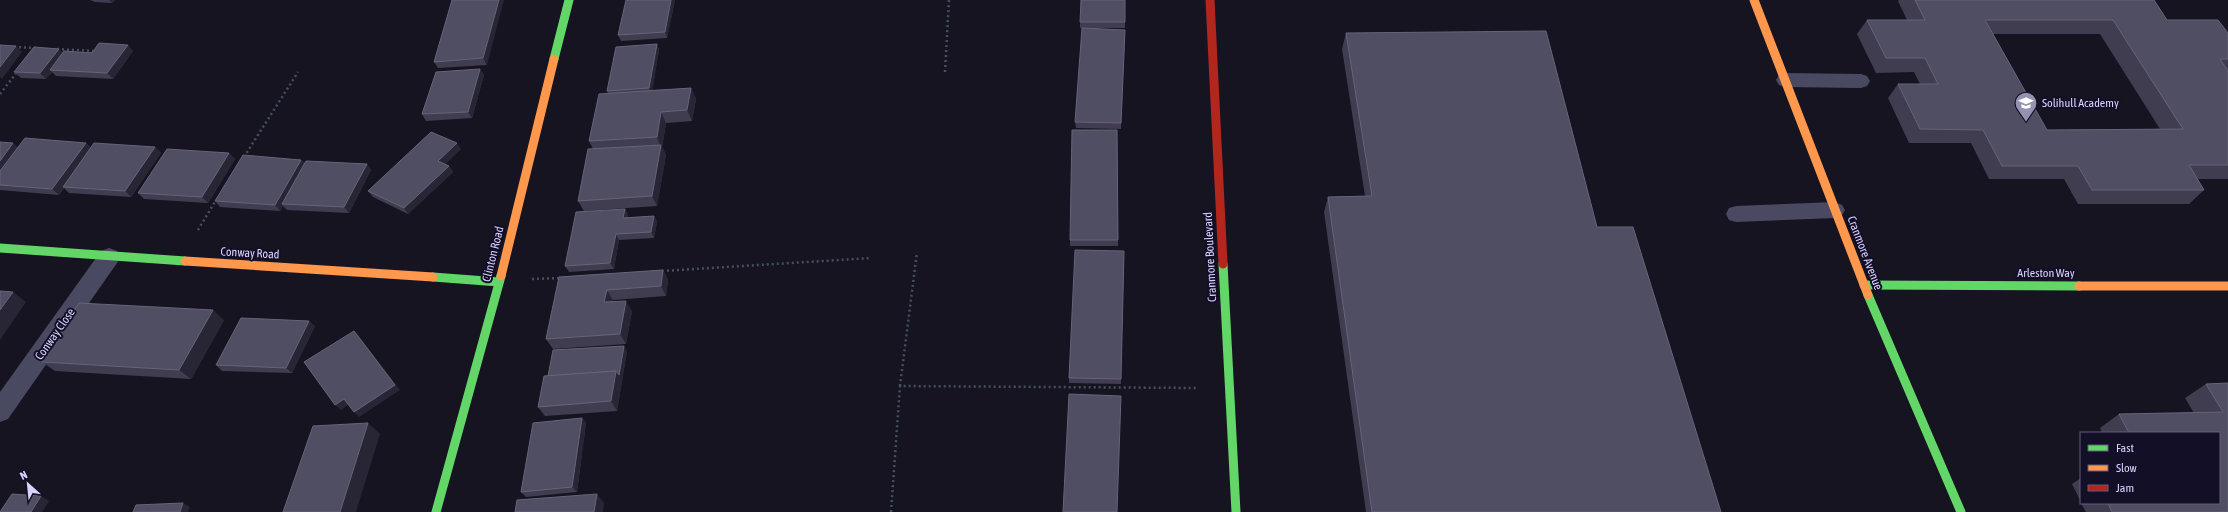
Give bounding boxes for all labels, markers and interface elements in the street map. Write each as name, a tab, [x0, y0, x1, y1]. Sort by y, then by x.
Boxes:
school or university icon: Solihull Academy	[2013, 90, 2039, 123]
place label: Solihull Academy	[2042, 96, 2119, 110]
street label: Cranmore Boulevard	[1201, 212, 1219, 302]
street label: Cranmore Avenue	[1844, 214, 1886, 292]
street label: Clinton Road	[479, 225, 507, 283]
street label: Conway Road	[220, 244, 280, 262]
street label: Arleston Way	[2017, 266, 2075, 280]
street label: Conway Close	[32, 305, 78, 363]
legend	[2080, 432, 2220, 504]
text: Fast	[2116, 441, 2134, 455]
text: Slow	[2116, 461, 2137, 475]
north arrow	[8, 464, 48, 504]
text: N	[18, 468, 29, 482]
text: Jam	[2116, 481, 2134, 495]

